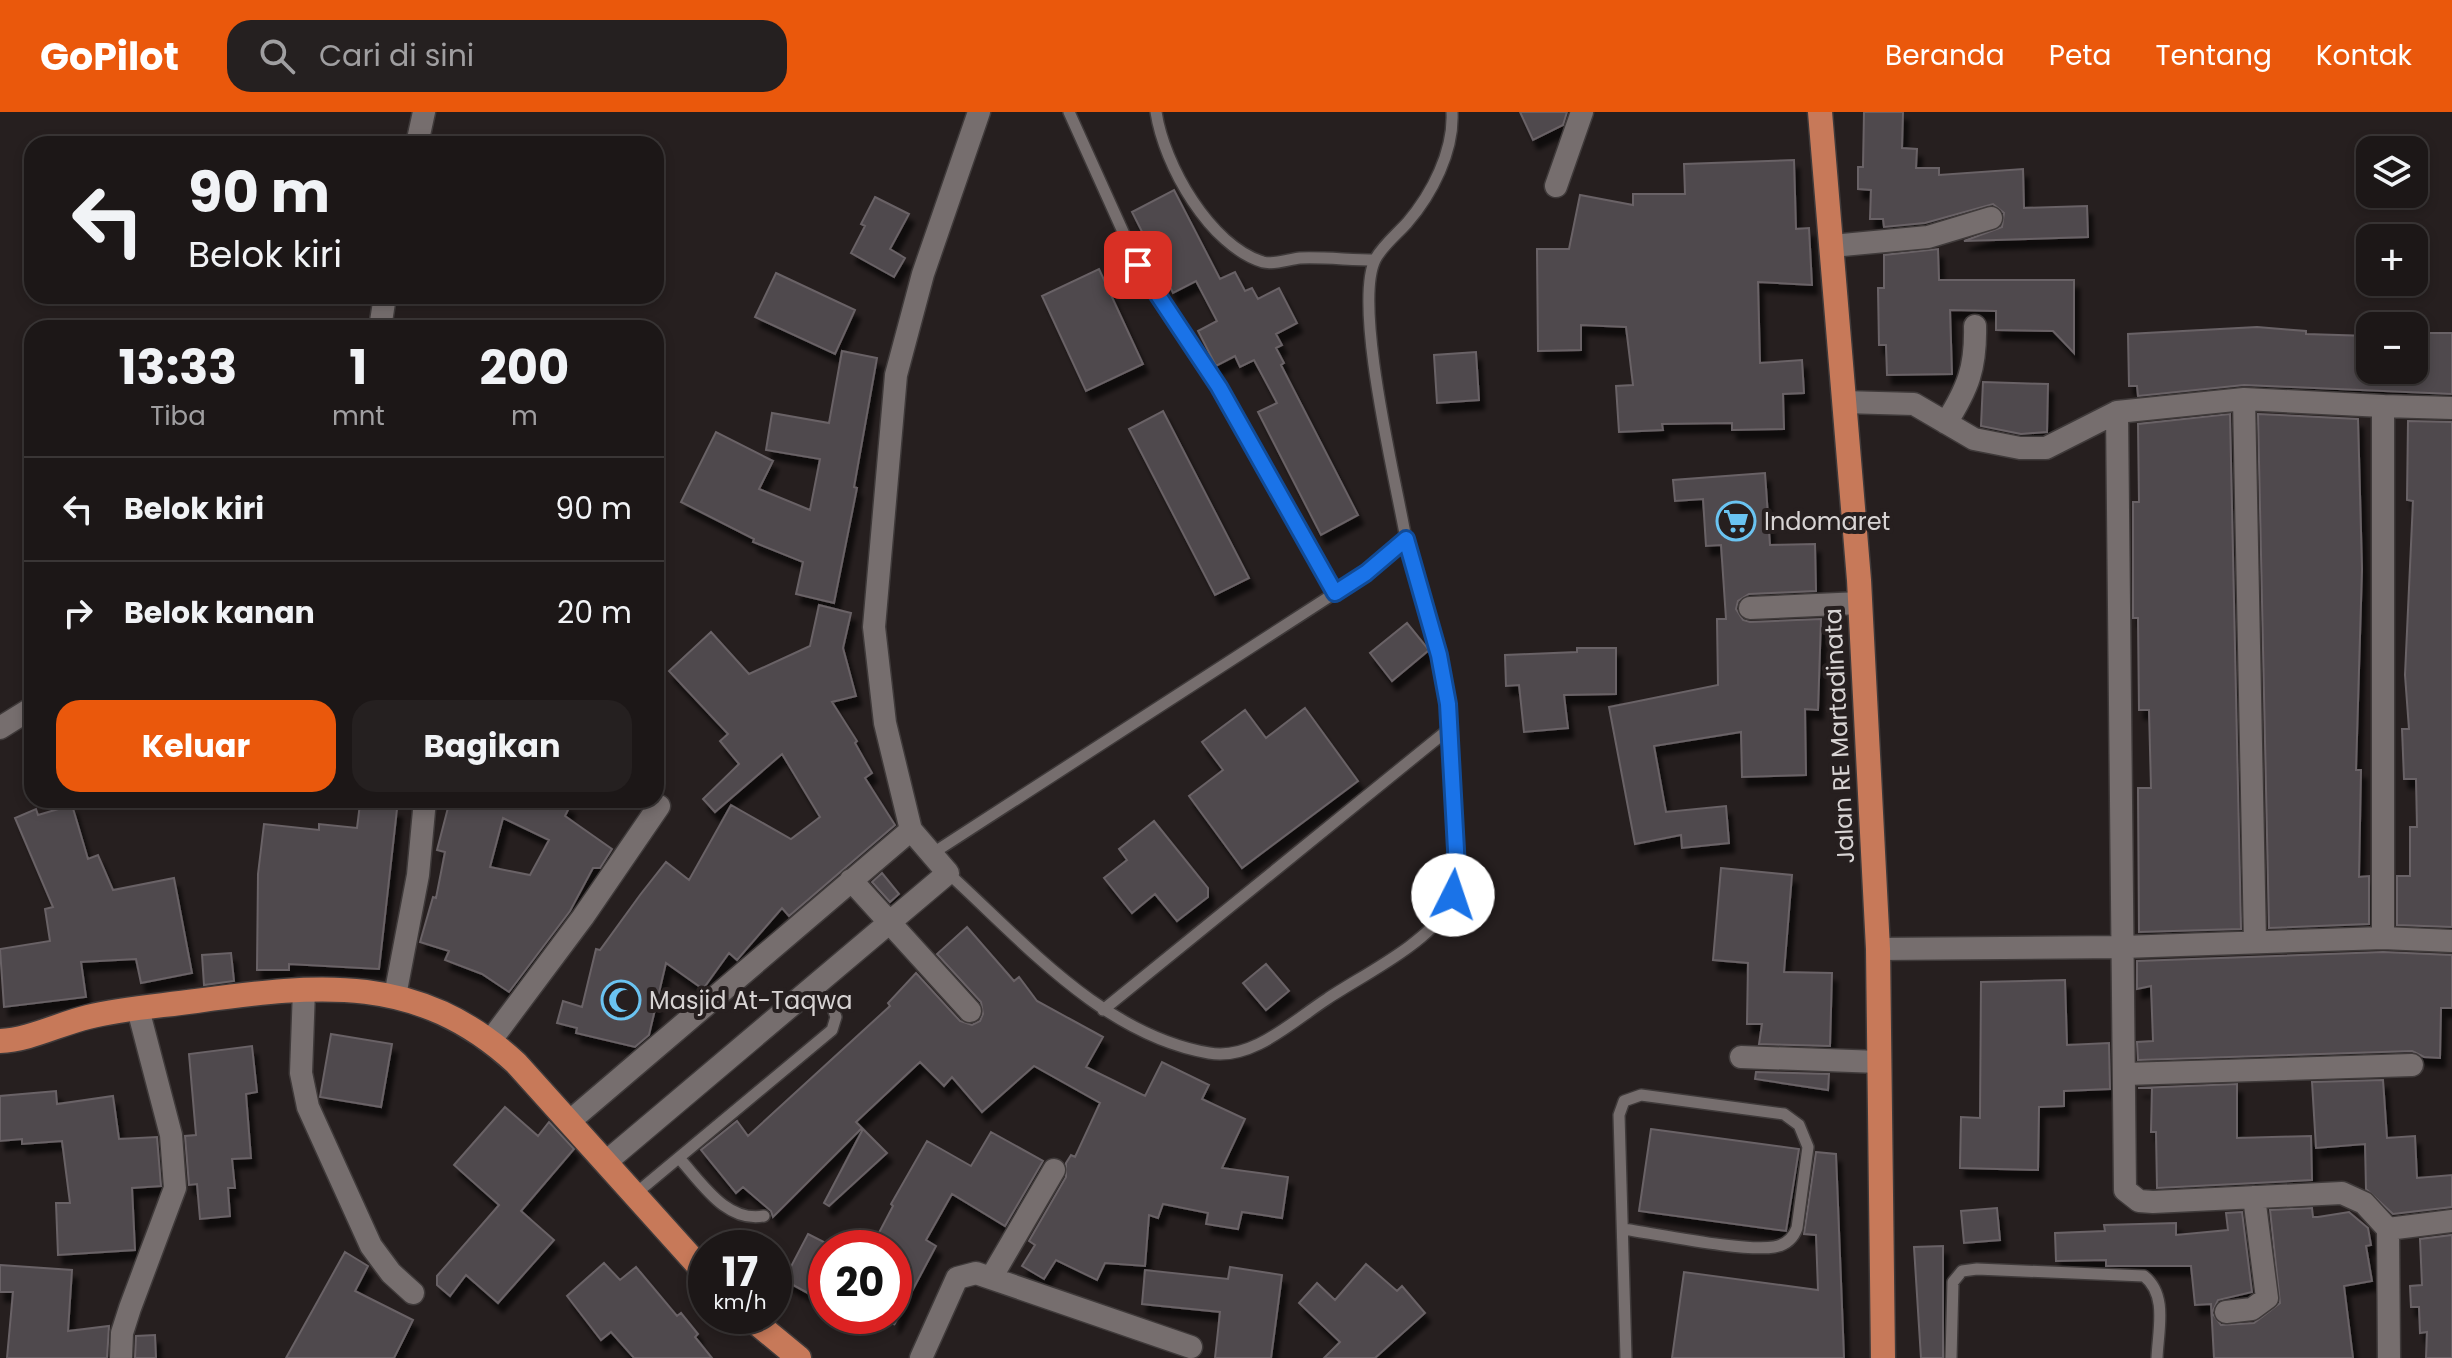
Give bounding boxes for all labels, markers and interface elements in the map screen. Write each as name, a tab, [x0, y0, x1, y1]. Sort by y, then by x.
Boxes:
search box	[227, 20, 787, 92]
text: GoPilot	[40, 30, 179, 83]
icon: search	[255, 34, 299, 78]
text: Cari di sini	[319, 34, 474, 77]
text: Beranda	[1885, 36, 2005, 75]
text: Peta	[2049, 36, 2111, 75]
text: Tentang	[2155, 36, 2272, 75]
text: Kontak	[2316, 36, 2412, 75]
map controls	[2356, 136, 2428, 384]
button: layers	[2356, 136, 2428, 208]
text: 90 m	[188, 153, 330, 232]
icon: left	[56, 168, 160, 272]
button: +	[2356, 224, 2428, 296]
text: Belok kiri	[188, 229, 342, 280]
pin	[1104, 231, 1172, 299]
icon: arrive	[1116, 243, 1160, 287]
button: −	[2356, 312, 2428, 384]
text: 13:33	[119, 334, 237, 401]
text: 1	[349, 334, 367, 401]
text: 200	[479, 334, 569, 401]
text: Tiba	[150, 398, 206, 434]
text: mnt	[332, 398, 385, 434]
text: m	[511, 398, 538, 434]
icon: left	[56, 487, 100, 531]
text: Belok kiri	[124, 487, 264, 530]
text: 90 m	[555, 487, 632, 530]
supermarket icon: Indomaret	[1715, 500, 1757, 542]
place label: Indomaret	[1764, 505, 1890, 538]
icon: right	[56, 591, 100, 635]
text: Belok kanan	[124, 591, 315, 634]
text: 20 m	[557, 591, 632, 634]
street label: Jalan RE Martadinata	[1816, 607, 1862, 865]
button: Keluar	[56, 700, 336, 792]
button: Bagikan	[352, 700, 632, 792]
position arrow	[1411, 853, 1495, 937]
mosque icon: Masjid At-Taqwa	[600, 979, 642, 1021]
place label: Masjid At-Taqwa	[649, 984, 852, 1017]
speed limit sign: 20	[808, 1230, 912, 1334]
text: 17	[722, 1244, 758, 1300]
text: km/h	[713, 1288, 767, 1316]

